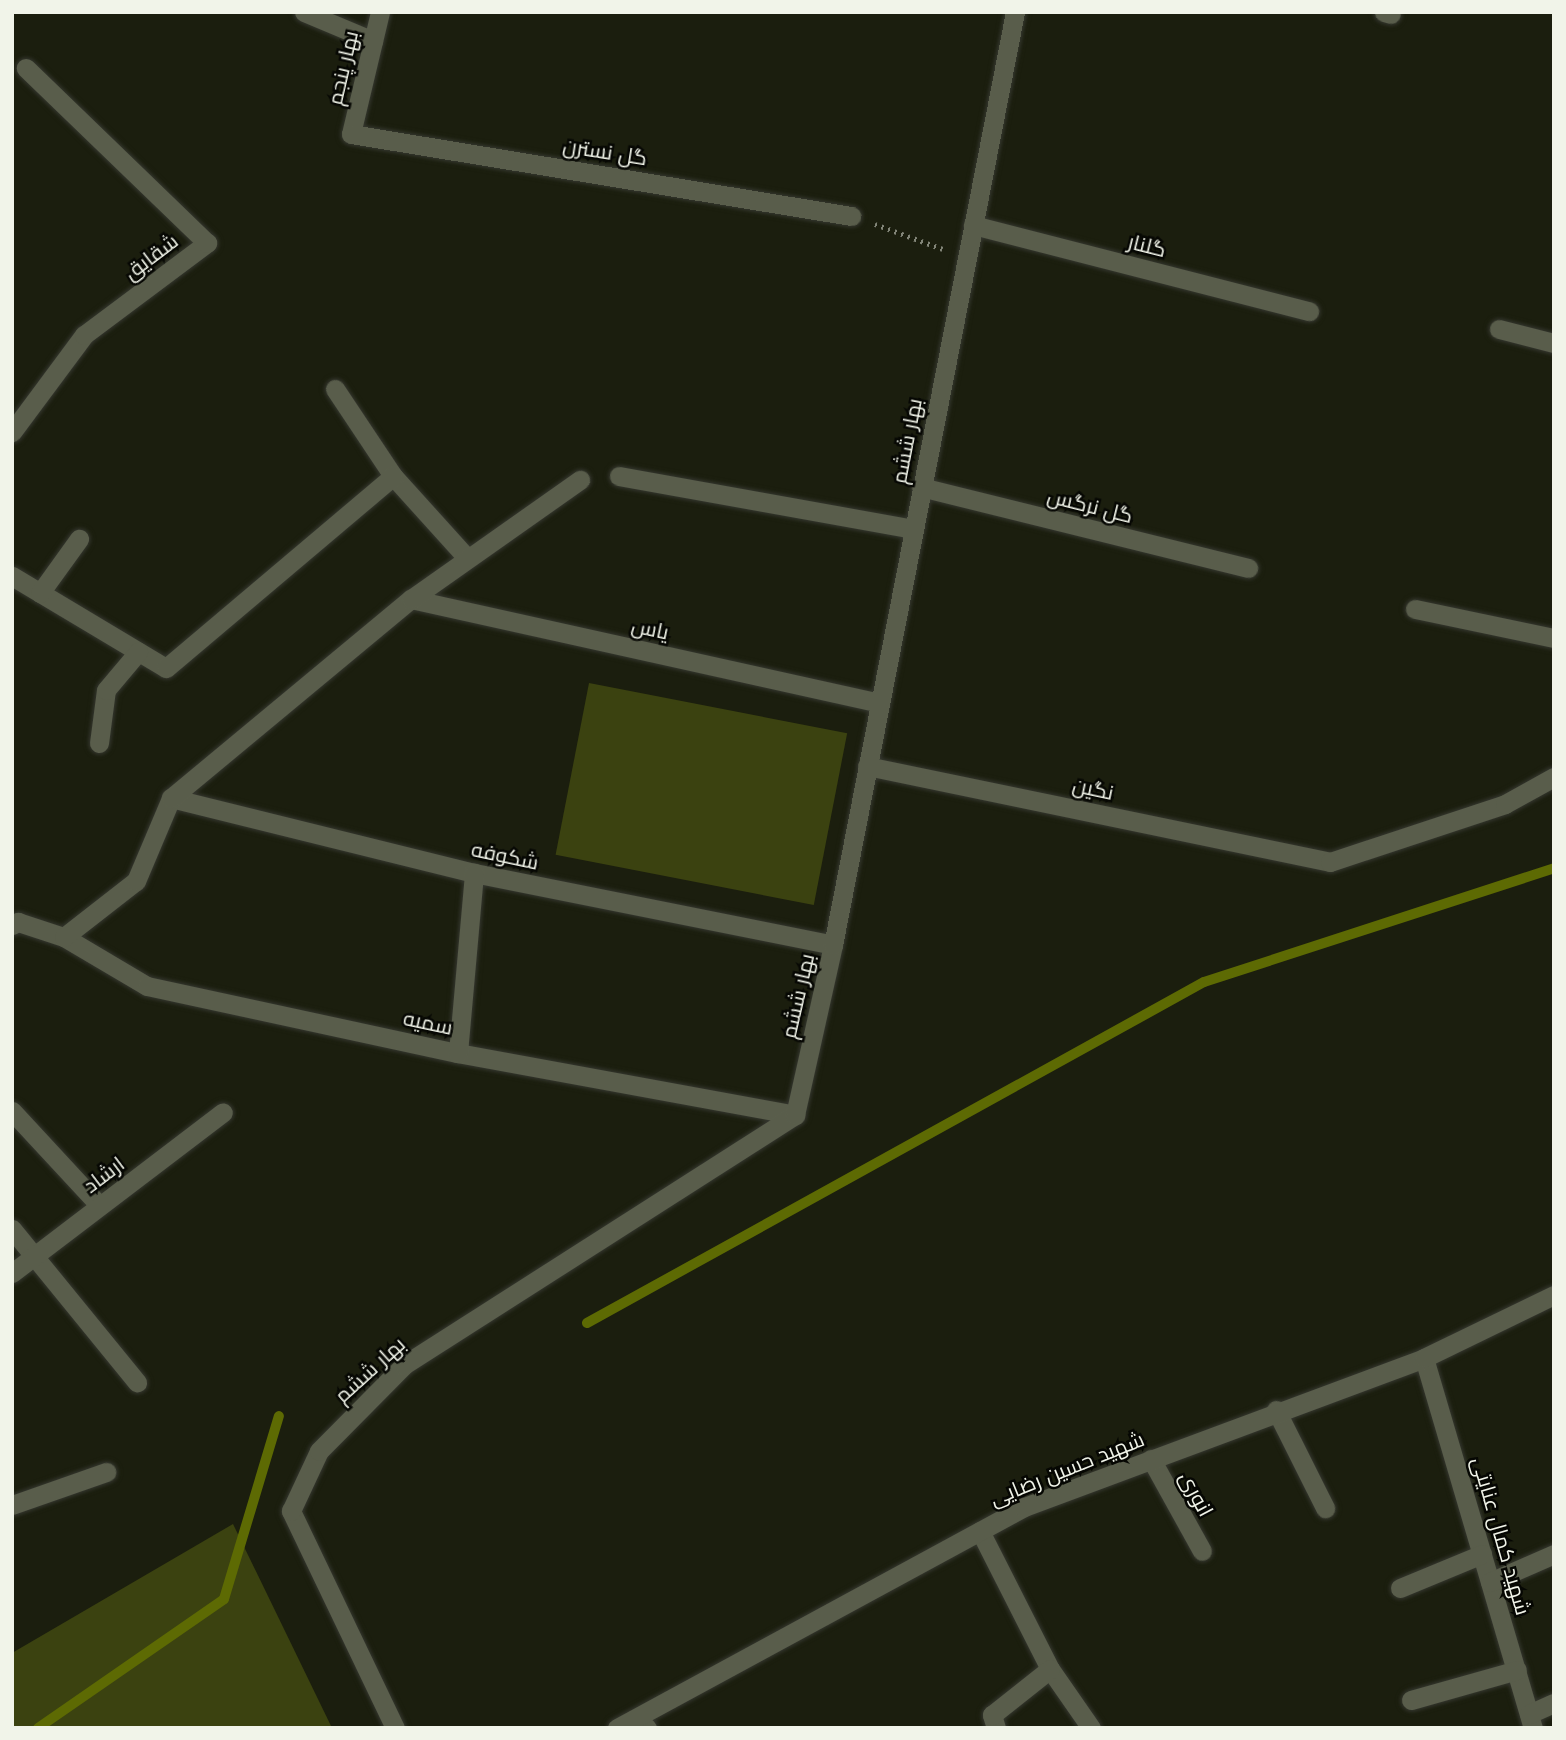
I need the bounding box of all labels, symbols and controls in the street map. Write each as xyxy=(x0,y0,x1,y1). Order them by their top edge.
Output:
street label: بهار پنجم xyxy=(322,28,364,108)
street label: گل نسترن xyxy=(561,133,649,171)
street label: شقایق xyxy=(119,228,183,286)
street label: گلنار xyxy=(1125,229,1169,263)
street label: بهار ششم xyxy=(886,396,928,486)
street label: گل نرگس xyxy=(1045,483,1135,529)
street label: یاس xyxy=(629,613,671,645)
street label: نگین xyxy=(1070,772,1116,806)
street label: شکوفه xyxy=(469,837,541,875)
street label: بهار ششم xyxy=(776,951,820,1041)
street label: سمیه xyxy=(401,1005,455,1041)
street label: ارشاد xyxy=(78,1151,130,1199)
street label: بهار ششم xyxy=(329,1332,411,1408)
street label: شهید حسین رضایی xyxy=(986,1427,1148,1511)
street label: شهید کمال عنایتی xyxy=(1466,1454,1536,1618)
street label: انوری xyxy=(1174,1467,1218,1521)

